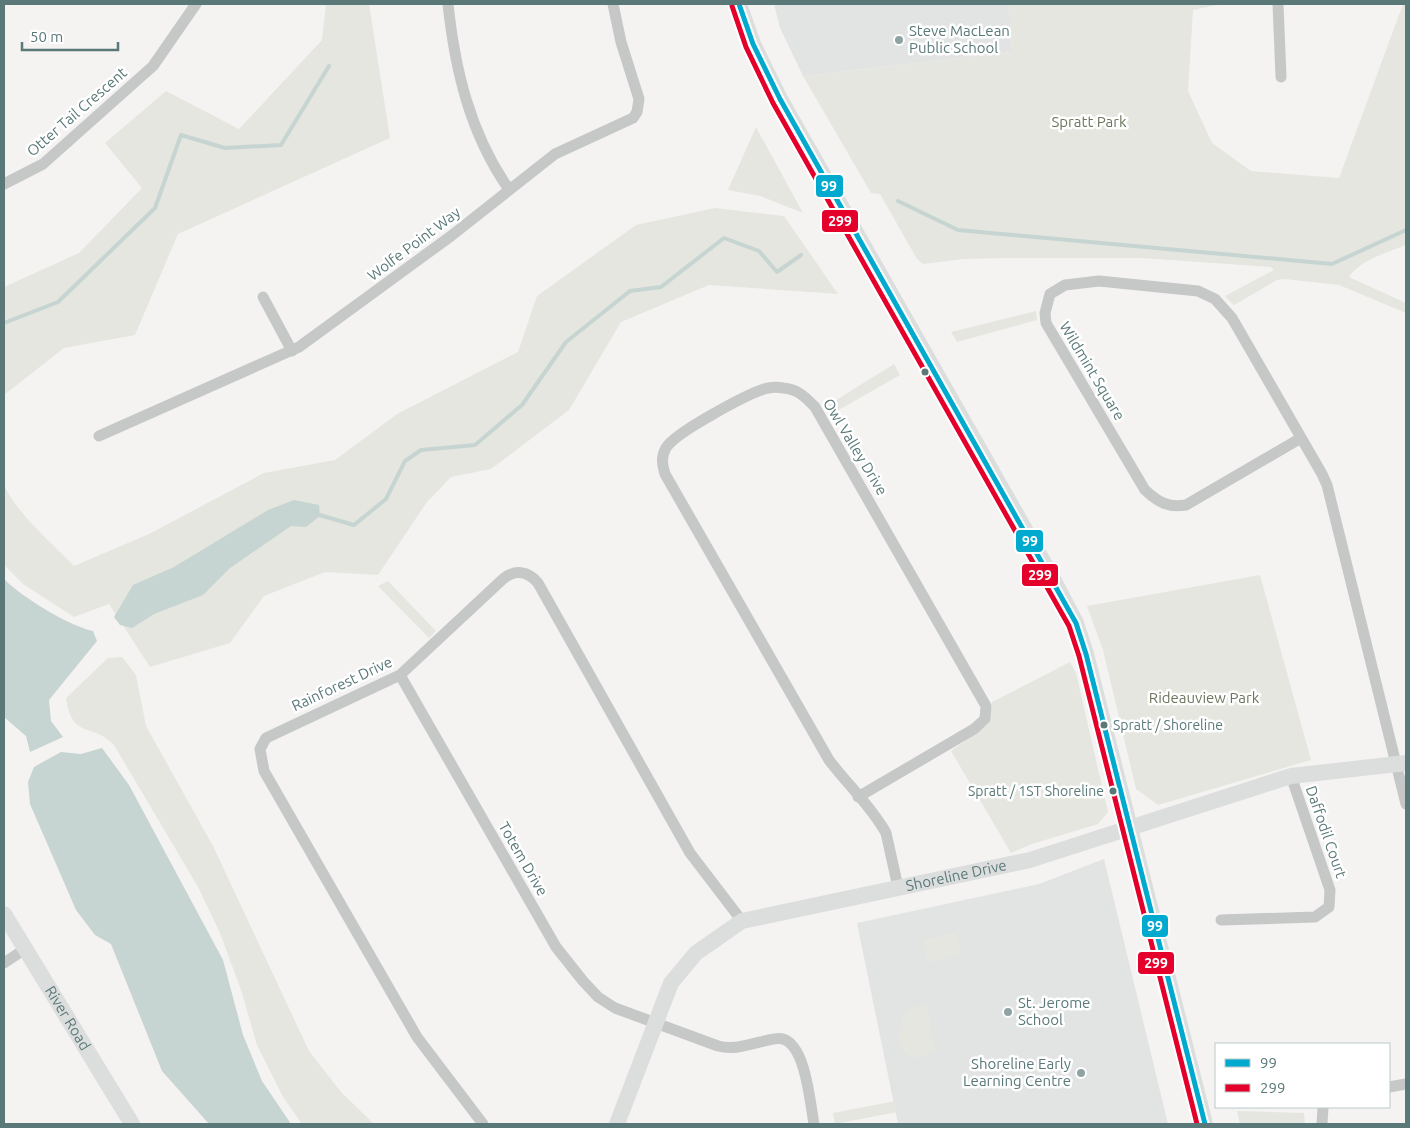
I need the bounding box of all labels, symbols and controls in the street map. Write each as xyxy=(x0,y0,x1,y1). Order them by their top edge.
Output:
scale bar xyxy=(22,20,119,52)
place label: Steve MacLean Public School xyxy=(909,22,1010,56)
text: 50 m xyxy=(30,28,63,45)
marker: Steve MacLean Public School xyxy=(893,34,905,46)
street label: Otter Tail Crescent xyxy=(23,64,130,160)
park label: Spratt Park xyxy=(1051,113,1127,130)
line badge: 99 xyxy=(815,174,844,198)
text: 99 xyxy=(821,178,837,194)
street label: Wolfe Point Way xyxy=(364,203,463,284)
line badge: 299 xyxy=(821,209,859,233)
text: 299 xyxy=(828,213,852,229)
street label: Wildmint Square xyxy=(1056,318,1129,423)
unlabelled marker xyxy=(920,367,930,377)
street label: Owl Valley Drive xyxy=(820,395,891,498)
line badge: 99 xyxy=(1015,529,1044,553)
text: 99 xyxy=(1022,533,1038,549)
line badge: 299 xyxy=(1021,563,1059,587)
text: 299 xyxy=(1028,567,1052,583)
street label: Rainforest Drive xyxy=(289,653,395,714)
park label: Rideauview Park xyxy=(1149,689,1260,706)
place label: Spratt / Shoreline xyxy=(1113,717,1223,733)
marker: Spratt / Shoreline xyxy=(1099,720,1109,730)
place label: Spratt / 1ST Shoreline xyxy=(968,783,1104,799)
street label: Daffodil Court xyxy=(1303,784,1350,880)
marker: Spratt / 1ST Shoreline xyxy=(1108,786,1118,796)
street label: Totem Drive xyxy=(495,819,551,899)
street label: Shoreline Drive xyxy=(904,856,1008,894)
line badge: 99 xyxy=(1141,914,1169,938)
text: 99 xyxy=(1147,918,1163,934)
line badge: 299 xyxy=(1137,951,1175,975)
text: 299 xyxy=(1144,955,1168,971)
street label: River Road xyxy=(42,983,94,1053)
place label: St. Jerome School xyxy=(1018,994,1090,1028)
marker: St. Jerome School xyxy=(1002,1006,1014,1018)
legend xyxy=(1215,1043,1390,1108)
text: 99 xyxy=(1260,1054,1277,1071)
place label: Shoreline Early Learning Centre xyxy=(963,1055,1071,1089)
marker: Shoreline Early Learning Centre xyxy=(1075,1067,1087,1079)
text: 299 xyxy=(1260,1079,1285,1096)

